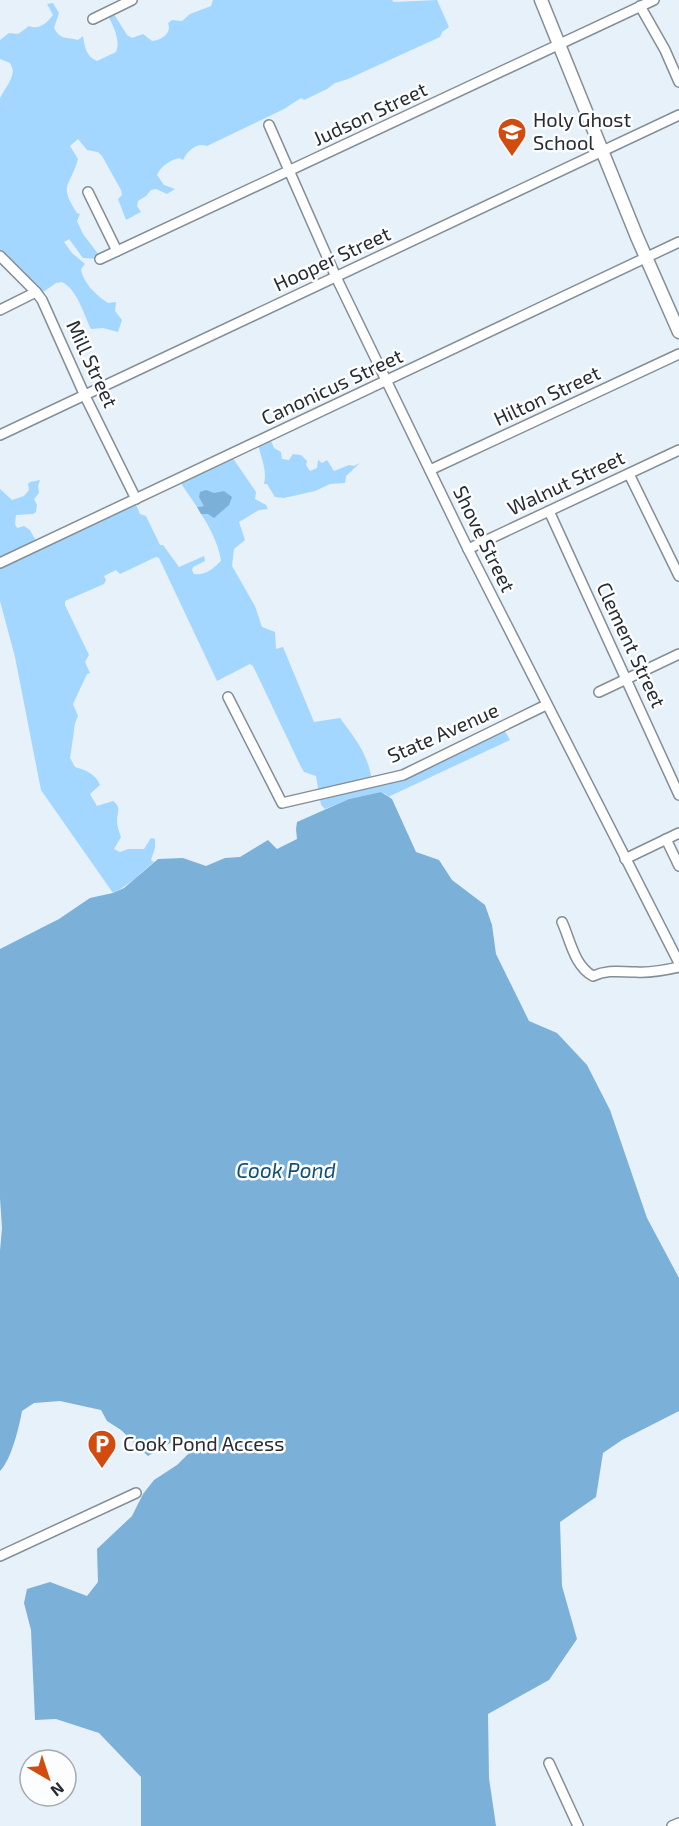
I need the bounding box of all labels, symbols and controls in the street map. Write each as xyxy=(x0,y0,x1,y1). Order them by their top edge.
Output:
street label: Judson Street xyxy=(309,76,431,150)
place label: Holy Ghost School xyxy=(533,107,632,154)
school or university icon: Holy Ghost School xyxy=(496,116,528,158)
street label: Hooper Street xyxy=(269,220,394,296)
street label: Mill Street xyxy=(62,316,124,412)
street label: Canonicus Street xyxy=(257,343,406,429)
street label: Hilton Street xyxy=(489,360,604,430)
street label: Walnut Street xyxy=(503,444,628,520)
street label: Shove Street xyxy=(449,481,521,596)
street label: Clement Street xyxy=(592,578,672,711)
street label: State Avenue xyxy=(383,697,502,767)
water label: Cook Pond xyxy=(236,1157,336,1182)
parking icon: Cook Pond Access xyxy=(86,1428,118,1470)
place label: Cook Pond Access xyxy=(123,1431,284,1455)
north arrow xyxy=(18,1748,78,1808)
text: N xyxy=(47,1779,68,1801)

